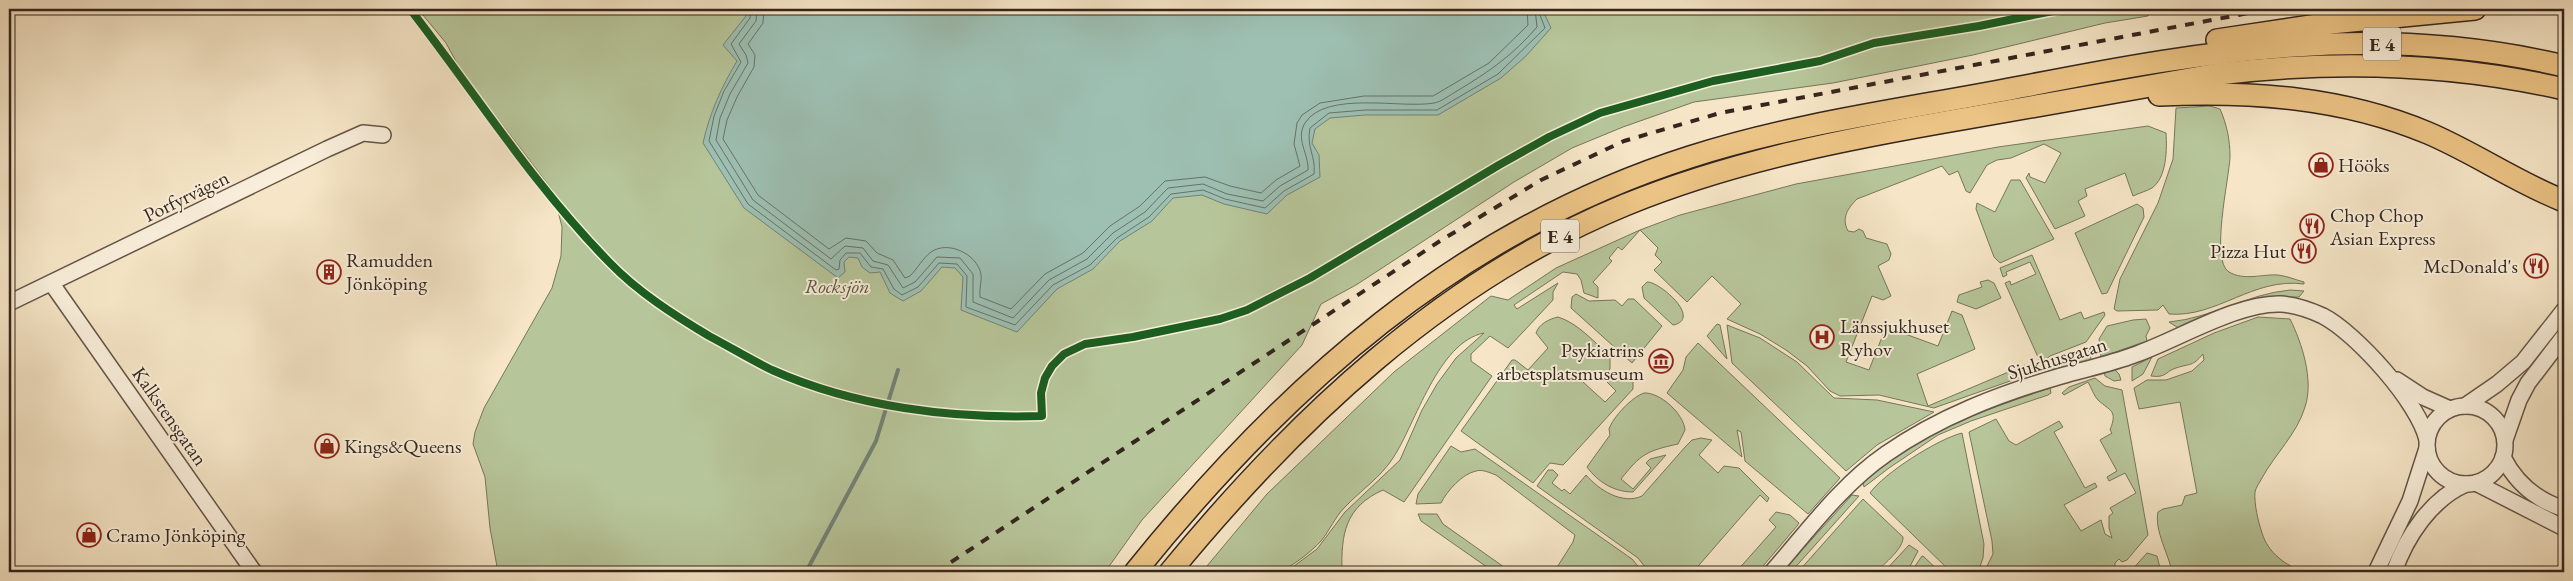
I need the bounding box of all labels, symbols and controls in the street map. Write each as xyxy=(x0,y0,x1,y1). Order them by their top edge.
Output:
road number: E 4 xyxy=(2363,28,2401,61)
shop icon: Hööks xyxy=(2308,152,2334,178)
place label: Hööks xyxy=(2338,152,2390,178)
street label: Porfyrvägen xyxy=(139,164,233,228)
place label: Chop Chop Asian Express xyxy=(2329,202,2435,251)
restaurant icon: Chop Chop Asian Express xyxy=(2299,213,2325,239)
road number: E 4 xyxy=(1541,220,1579,252)
place label: Pizza Hut xyxy=(2210,238,2287,264)
restaurant icon: Pizza Hut xyxy=(2291,238,2317,264)
place label: Ramudden Jönköping xyxy=(344,247,433,296)
place label: McDonald's xyxy=(2423,253,2518,279)
restaurant icon: McDonald's xyxy=(2523,253,2549,279)
building icon: Ramudden Jönköping xyxy=(316,259,342,285)
park label: Rocksjön xyxy=(804,273,870,299)
place label: Länssjukhuset Ryhov xyxy=(1840,313,1950,362)
hospital icon: Länssjukhuset Ryhov xyxy=(1809,324,1835,350)
street label: Sjukhusgatan xyxy=(2004,330,2110,385)
place label: Psykiatrins arbetsplatsmuseum xyxy=(1496,337,1644,386)
museum icon: Psykiatrins arbetsplatsmuseum xyxy=(1648,348,1674,374)
street label: Kalkstensgatan xyxy=(126,362,214,471)
shop icon: Kings&Queens xyxy=(314,433,340,459)
place label: Kings&Queens xyxy=(344,433,462,459)
shop icon: Cramo Jönköping xyxy=(76,522,102,548)
place label: Cramo Jönköping xyxy=(106,522,246,548)

